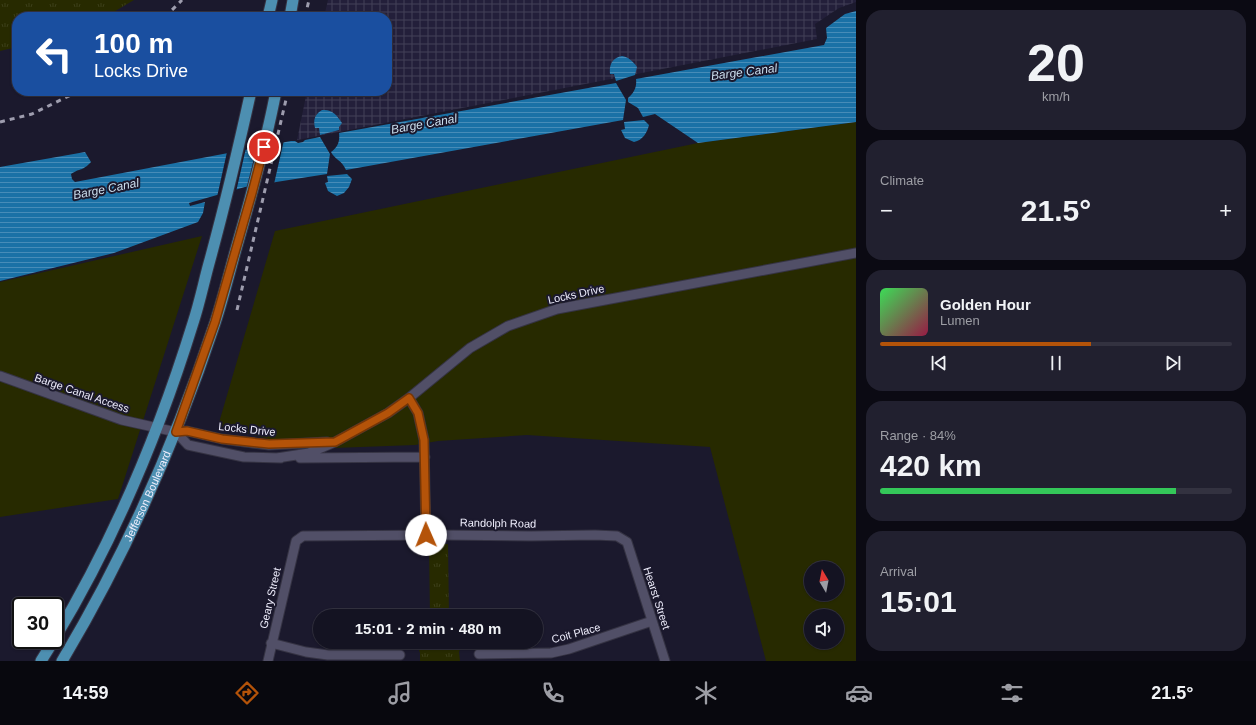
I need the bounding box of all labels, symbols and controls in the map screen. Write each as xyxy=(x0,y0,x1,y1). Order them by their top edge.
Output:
icon: left xyxy=(28,28,80,80)
text: 100 m xyxy=(94,28,173,59)
text: 20 xyxy=(1027,34,1085,92)
text: Locks Drive xyxy=(94,61,188,81)
water label: Barge Canal xyxy=(710,61,778,83)
text: km/h xyxy=(1042,89,1070,104)
water label: Barge Canal xyxy=(390,111,458,137)
pin xyxy=(247,130,281,164)
icon: arrive xyxy=(253,136,275,158)
text: Climate xyxy=(880,173,924,188)
water label: Barge Canal xyxy=(72,176,140,202)
text: 21.5° xyxy=(1021,194,1091,227)
text: − xyxy=(880,198,893,223)
text: + xyxy=(1219,198,1232,223)
street label: Locks Drive xyxy=(547,282,605,306)
text: Golden Hour xyxy=(940,296,1031,313)
text: Lumen xyxy=(940,313,980,328)
icon: previous xyxy=(928,352,950,374)
icon: pause xyxy=(1045,352,1067,374)
icon: next xyxy=(1162,352,1184,374)
street label: Barge Canal Access xyxy=(33,371,131,415)
street label: Locks Drive xyxy=(218,420,276,438)
text: Range · 84% xyxy=(880,428,956,443)
street label: Jefferson Boulevard xyxy=(122,449,173,543)
text: 420 km xyxy=(880,449,982,482)
position arrow xyxy=(405,514,447,556)
street label: Randolph Road xyxy=(460,516,536,530)
north arrow xyxy=(804,561,844,601)
map controls xyxy=(804,561,844,649)
text: Arrival xyxy=(880,564,917,579)
street label: Hearst Street xyxy=(641,565,673,631)
street label: Geary Street xyxy=(257,566,283,630)
text: 15:01 xyxy=(880,585,957,618)
speed limit sign: 30 xyxy=(12,597,64,649)
button: sound xyxy=(804,609,844,649)
text: 15:01 · 2 min · 480 m xyxy=(355,620,501,637)
street label: Coit Place xyxy=(550,621,602,645)
icon: directions xyxy=(233,679,261,707)
icon: music xyxy=(386,679,414,707)
icon: phone xyxy=(539,679,567,707)
icon: climate xyxy=(692,679,720,707)
icon: car xyxy=(845,679,873,707)
icon: filters xyxy=(998,679,1026,707)
text: 14:59 xyxy=(62,683,109,703)
text: 21.5° xyxy=(1151,683,1193,703)

